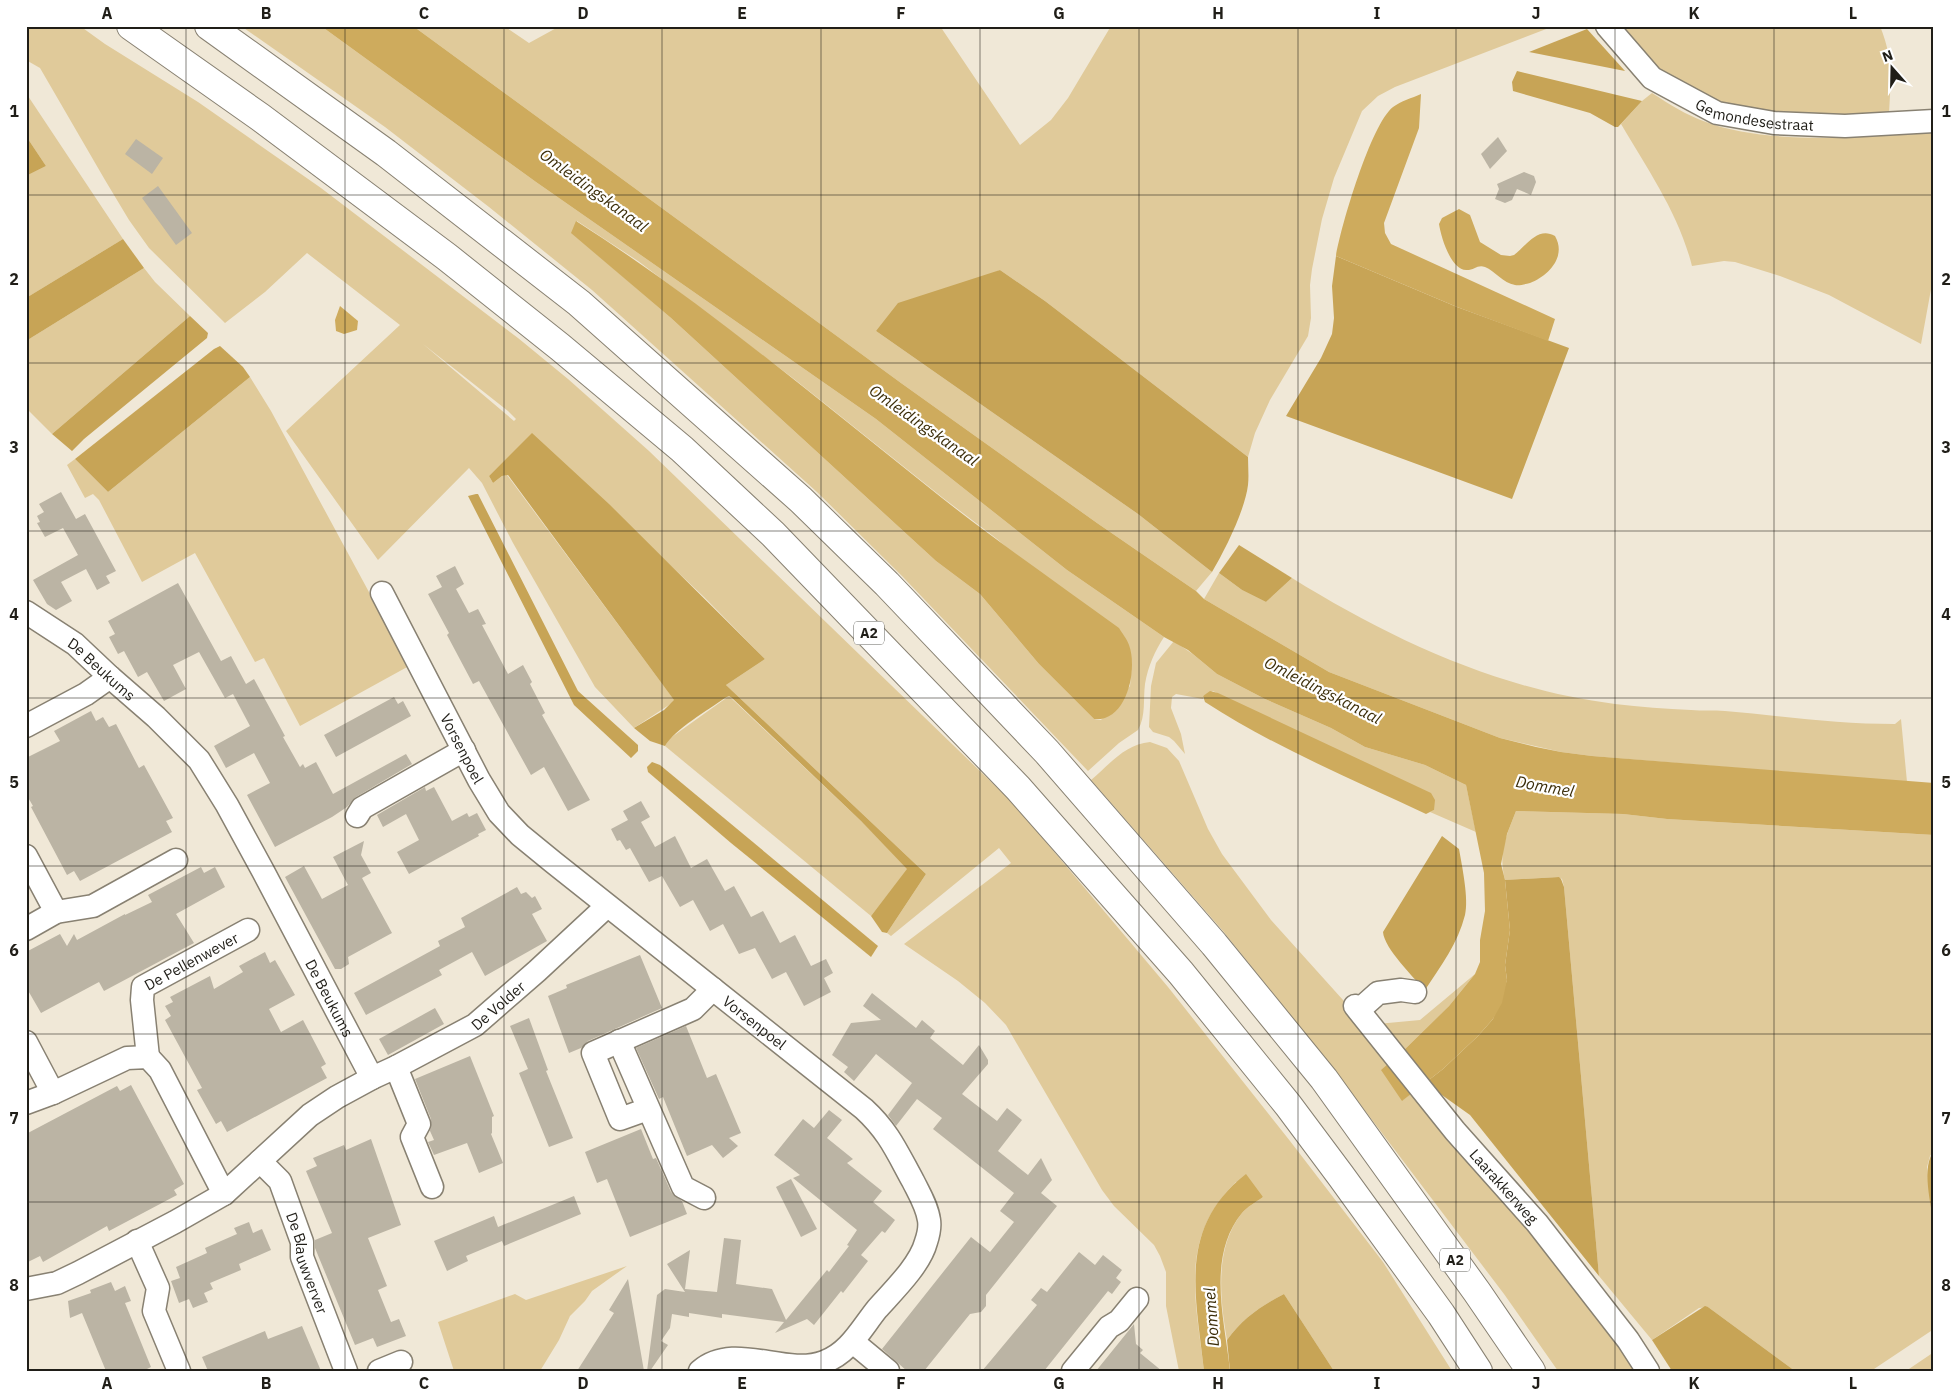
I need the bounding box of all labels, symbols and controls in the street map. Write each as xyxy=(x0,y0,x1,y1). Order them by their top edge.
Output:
text: A xyxy=(102,3,113,23)
text: B xyxy=(261,3,272,23)
text: C xyxy=(419,3,429,23)
text: D xyxy=(577,3,589,23)
text: E xyxy=(737,3,747,23)
text: F xyxy=(896,3,906,23)
text: G xyxy=(1053,3,1065,23)
text: H xyxy=(1212,3,1224,23)
text: I xyxy=(1374,3,1381,23)
text: J xyxy=(1532,3,1540,23)
text: K xyxy=(1688,3,1700,23)
text: L xyxy=(1849,3,1857,23)
north arrow xyxy=(1868,42,1918,92)
text: N xyxy=(1880,46,1895,66)
street label: Gemondesestraat xyxy=(1692,94,1814,134)
text: 1 xyxy=(9,101,19,121)
text: 1 xyxy=(1941,101,1951,121)
water label: Omleidingskanaal xyxy=(536,144,653,236)
text: 2 xyxy=(9,269,19,289)
text: 2 xyxy=(1941,269,1951,289)
water label: Omleidingskanaal xyxy=(866,380,983,471)
text: 3 xyxy=(9,437,19,457)
text: 3 xyxy=(1941,437,1951,457)
text: 4 xyxy=(9,604,19,624)
text: 4 xyxy=(1941,604,1951,624)
road number: A2 xyxy=(854,622,884,644)
street label: De Beukums xyxy=(65,633,140,704)
water label: Omleidingskanaal xyxy=(1261,652,1385,728)
street label: Vorsenpoel xyxy=(437,710,488,787)
water label: Dommel xyxy=(1514,771,1576,801)
text: 5 xyxy=(9,772,19,792)
text: 5 xyxy=(1941,772,1951,792)
street label: De Pellenwever xyxy=(141,927,242,994)
text: 6 xyxy=(9,940,19,960)
text: 6 xyxy=(1941,940,1951,960)
street label: De Beukums xyxy=(302,956,358,1040)
street label: De Volder xyxy=(467,976,529,1034)
street label: Vorsenpoel xyxy=(719,991,791,1053)
text: 7 xyxy=(9,1108,19,1128)
text: 7 xyxy=(1941,1108,1951,1128)
street label: Laarakkerweg xyxy=(1466,1145,1543,1228)
street label: De Blauwverver xyxy=(282,1209,333,1317)
road number: A2 xyxy=(1440,1248,1470,1272)
text: 8 xyxy=(9,1275,19,1295)
text: 8 xyxy=(1941,1275,1951,1295)
water label: Dommel xyxy=(1199,1286,1223,1347)
text: A xyxy=(102,1373,113,1393)
text: B xyxy=(261,1373,272,1393)
text: C xyxy=(419,1373,429,1393)
text: D xyxy=(577,1373,589,1393)
text: E xyxy=(737,1373,747,1393)
text: F xyxy=(896,1373,906,1393)
text: G xyxy=(1053,1373,1065,1393)
text: H xyxy=(1212,1373,1224,1393)
text: I xyxy=(1374,1373,1381,1393)
text: J xyxy=(1532,1373,1540,1393)
text: K xyxy=(1688,1373,1700,1393)
text: L xyxy=(1849,1373,1857,1393)

